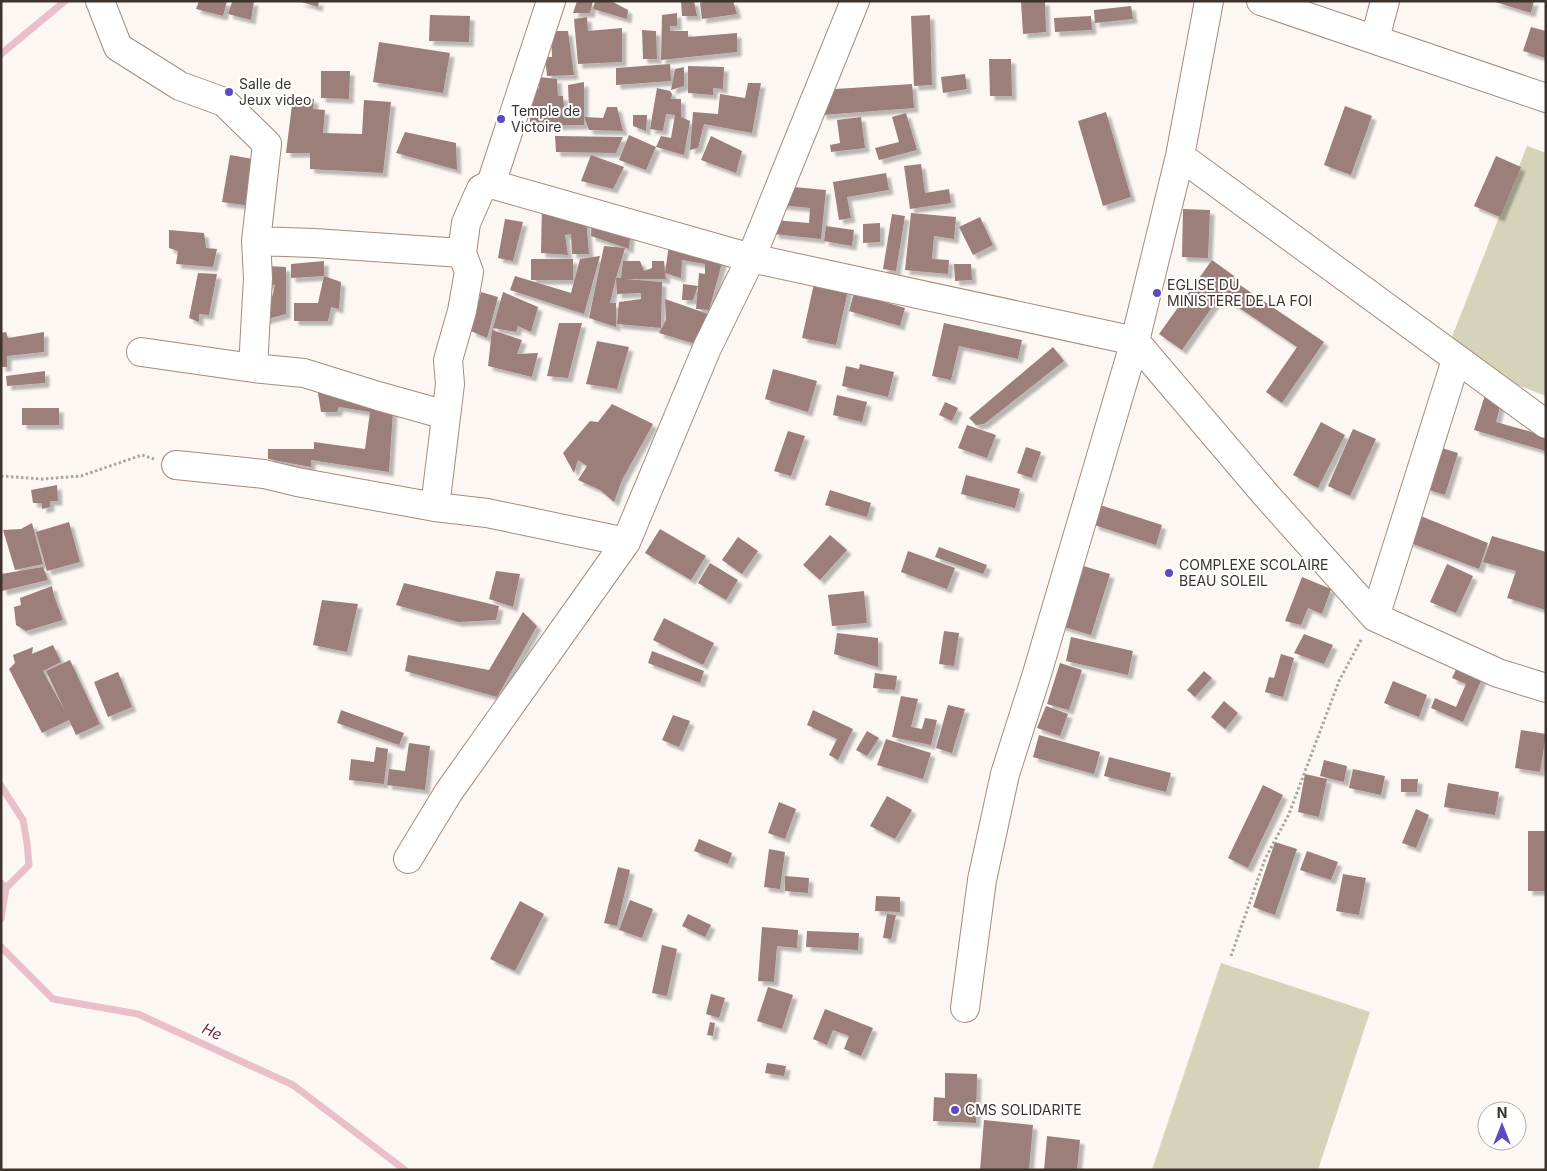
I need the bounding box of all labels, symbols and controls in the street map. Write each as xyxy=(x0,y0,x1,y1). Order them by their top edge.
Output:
place label: Salle de Jeux video xyxy=(239,75,311,108)
marker: Salle de Jeux video xyxy=(223,86,235,98)
place label: Temple de Victoire xyxy=(511,102,580,135)
marker: Temple de Victoire xyxy=(495,113,507,125)
place label: EGLISE DU MINISTERE DE LA FOI xyxy=(1167,276,1312,309)
marker: EGLISE DU MINISTERE DE LA FOI xyxy=(1151,287,1163,299)
place label: COMPLEXE SCOLAIRE BEAU SOLEIL xyxy=(1179,556,1328,589)
marker: COMPLEXE SCOLAIRE BEAU SOLEIL xyxy=(1163,567,1175,579)
water label: He xyxy=(199,1019,225,1044)
place label: CMS SOLIDARITE xyxy=(965,1101,1082,1118)
north arrow xyxy=(1477,1101,1527,1151)
marker: CMS SOLIDARITE xyxy=(949,1104,961,1116)
text: N xyxy=(1497,1104,1507,1121)

